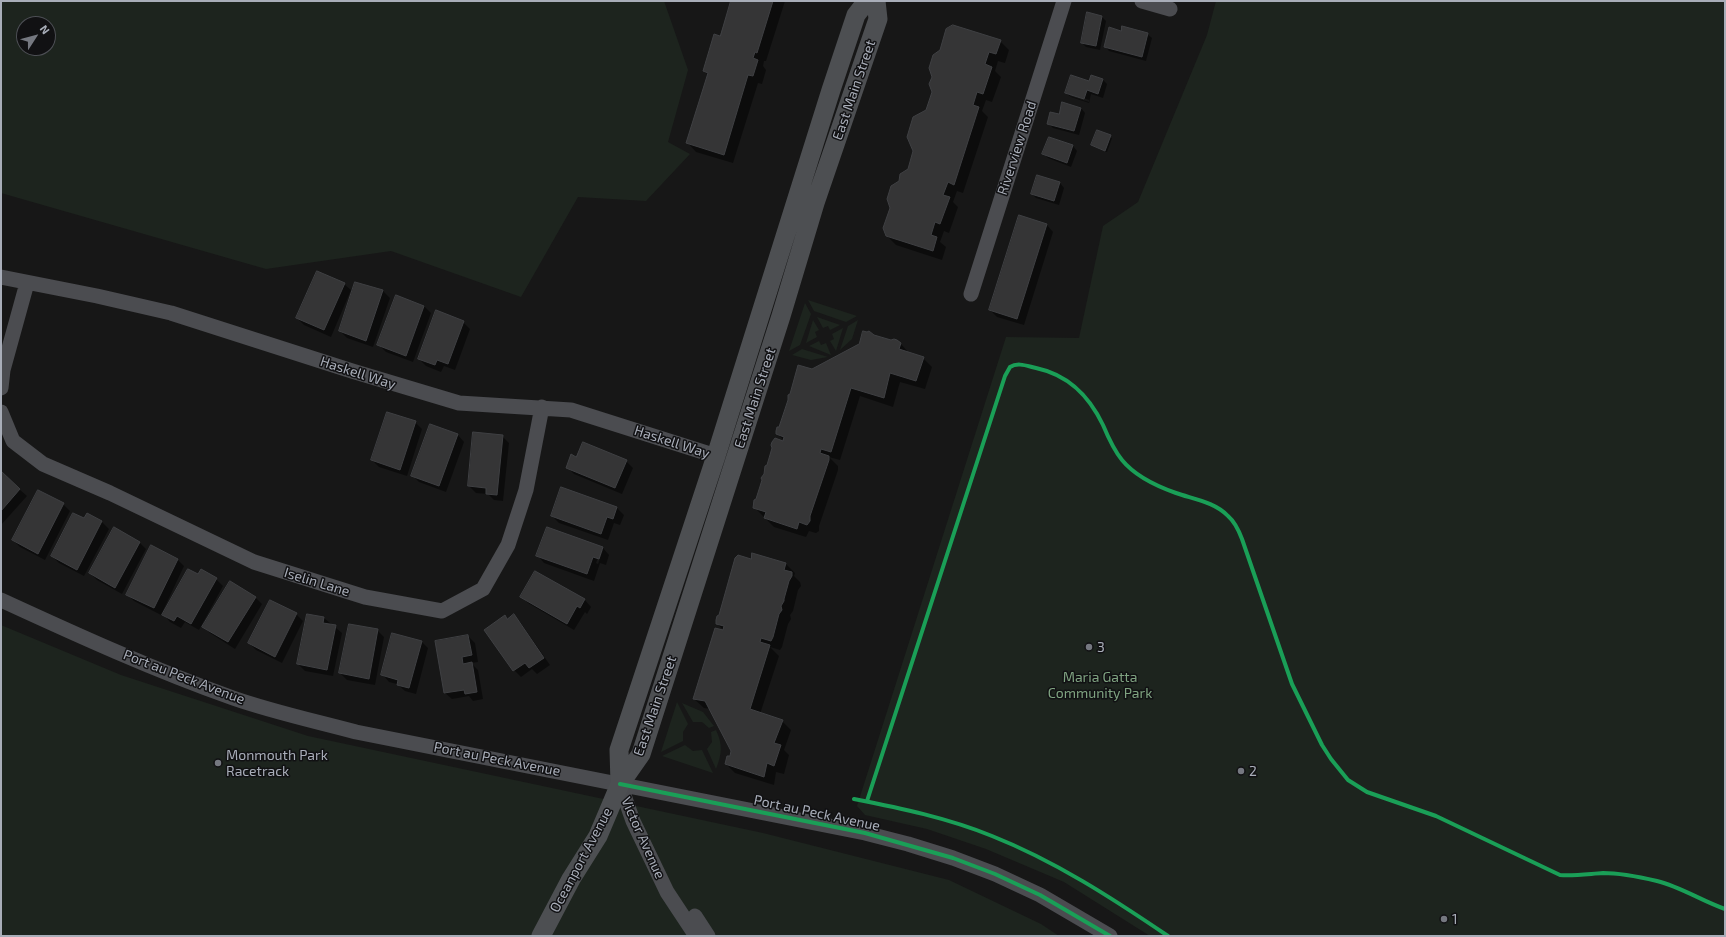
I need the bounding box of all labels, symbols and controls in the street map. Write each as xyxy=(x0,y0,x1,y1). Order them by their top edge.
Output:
north arrow xyxy=(16,16,56,56)
text: N xyxy=(38,22,53,36)
street label: East Main Street xyxy=(829,38,879,142)
street label: Riverview Road xyxy=(994,99,1040,197)
street label: East Main Street xyxy=(731,346,779,450)
street label: Haskell Way xyxy=(318,353,398,393)
street label: Haskell Way xyxy=(632,422,712,462)
street label: Iselin Lane xyxy=(282,564,352,600)
place label: 3 xyxy=(1097,639,1105,655)
marker: 3 xyxy=(1084,642,1094,652)
street label: Port au Peck Avenue xyxy=(121,646,247,708)
street label: East Main Street xyxy=(630,654,680,758)
park label: Maria Gatta Community Park xyxy=(1048,669,1152,702)
street label: Port au Peck Avenue xyxy=(432,738,562,780)
place label: Monmouth Park Racetrack xyxy=(226,747,328,780)
marker: Monmouth Park Racetrack xyxy=(213,758,223,768)
place label: 2 xyxy=(1249,763,1257,779)
marker: 2 xyxy=(1236,766,1246,776)
street label: Port au Peck Avenue xyxy=(752,791,882,835)
street label: Victor Avenue xyxy=(617,794,669,882)
street label: Oceanport Avenue xyxy=(546,805,616,915)
place label: 1 xyxy=(1452,911,1458,927)
marker: 1 xyxy=(1439,914,1449,924)

